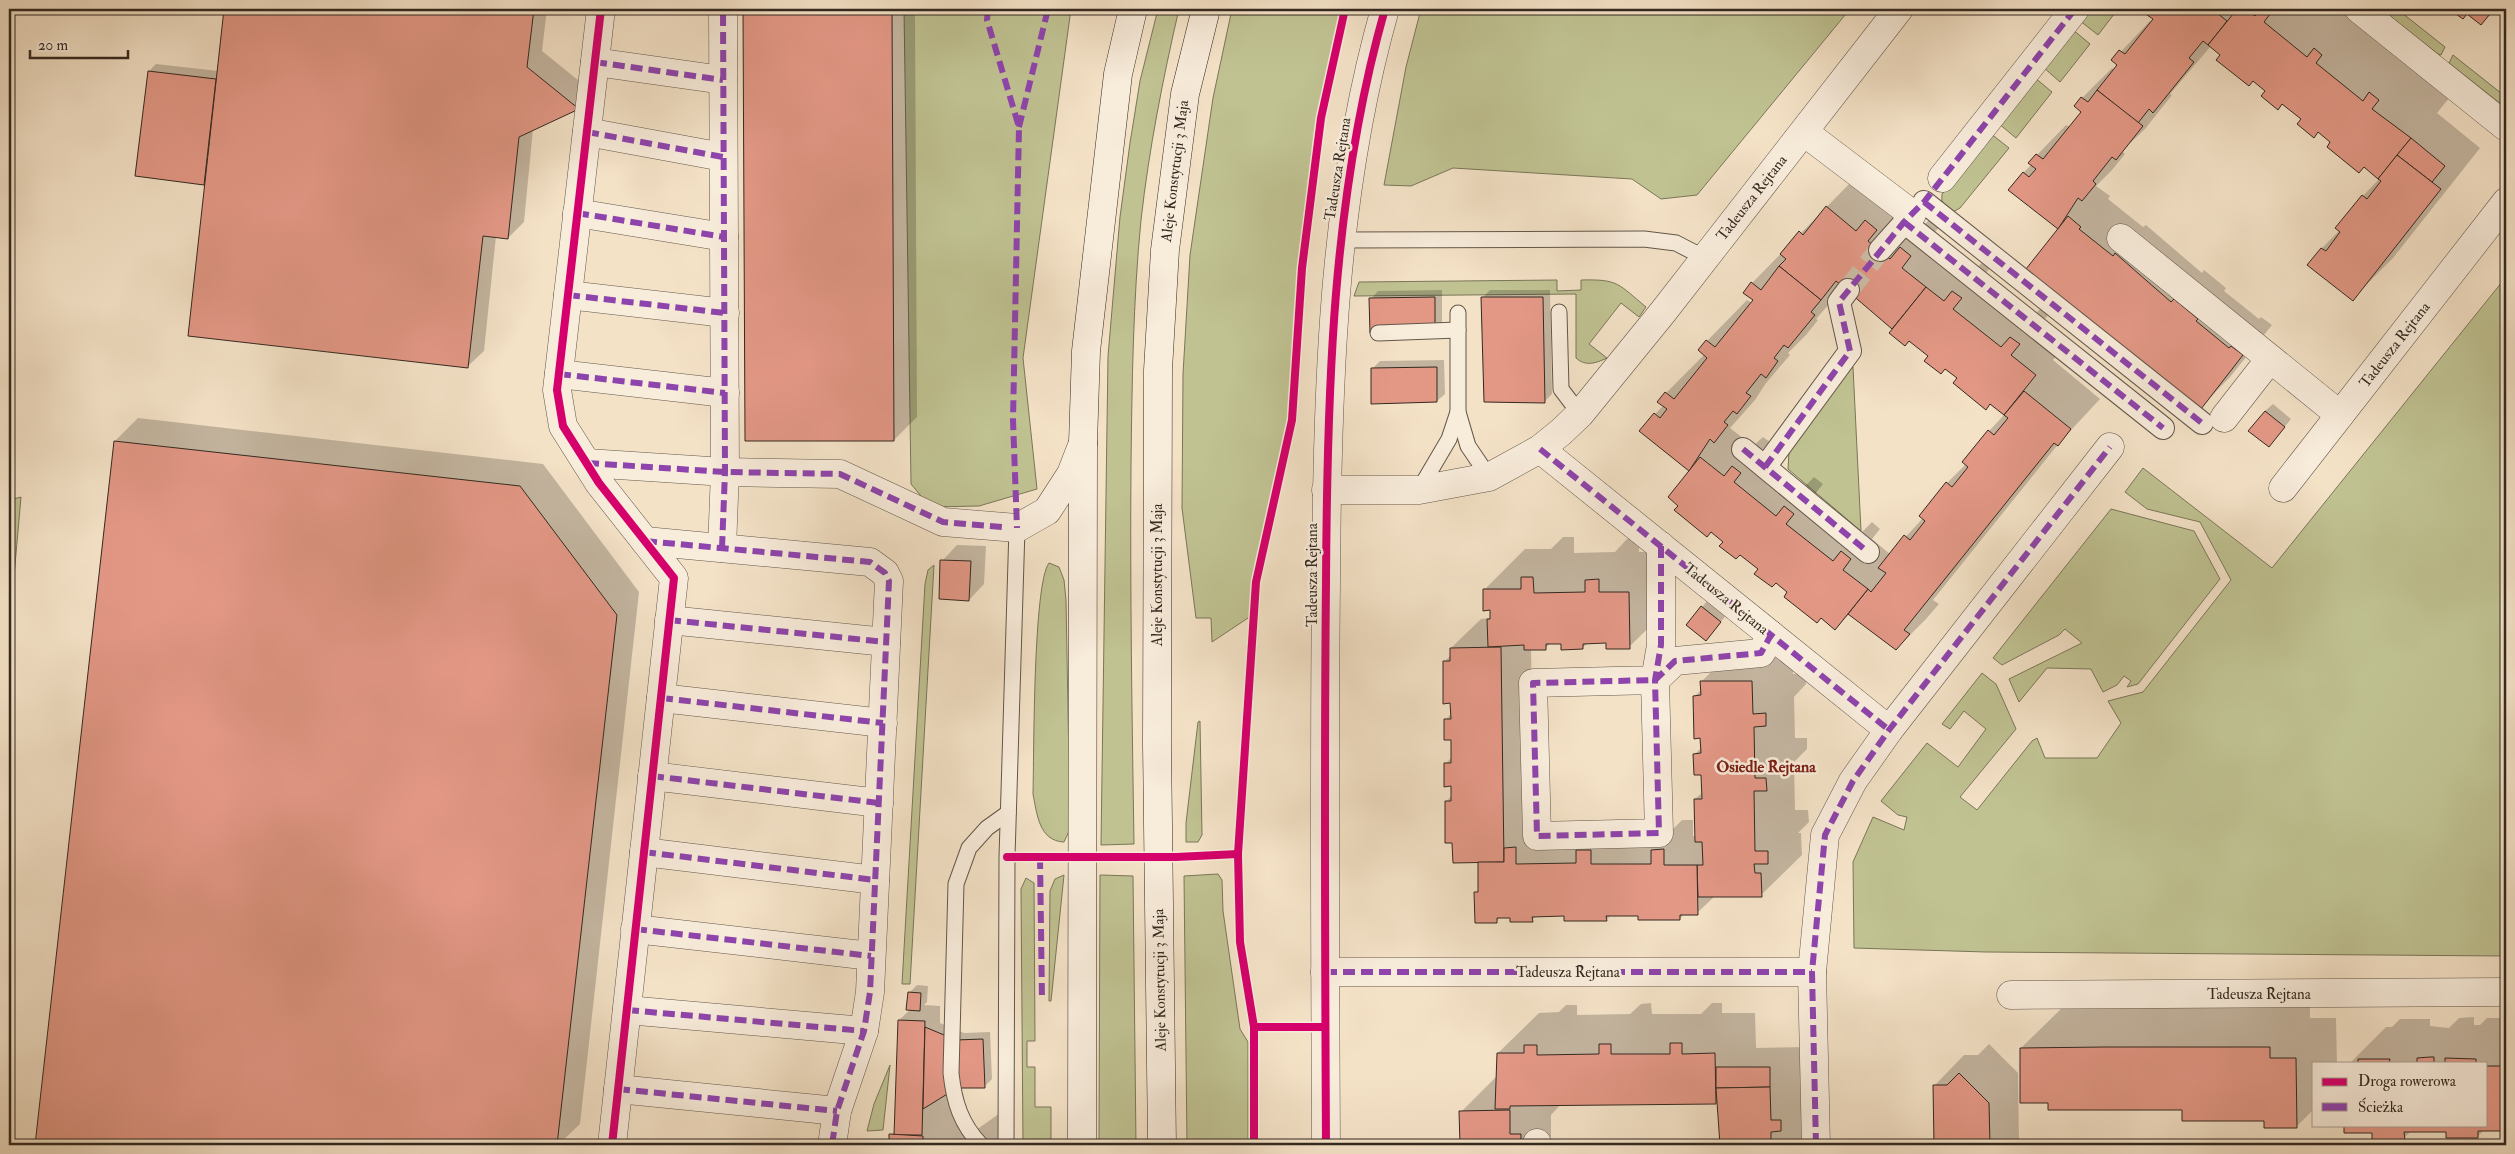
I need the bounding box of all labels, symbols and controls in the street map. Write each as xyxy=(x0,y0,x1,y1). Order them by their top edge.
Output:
scale bar xyxy=(30,28,128,60)
text: 20 m xyxy=(38,36,68,55)
street label: Aleje Konstytucji 3 Maja xyxy=(1157,98,1193,244)
street label: Tadeusza Rejtana xyxy=(1320,115,1356,222)
street label: Tadeusza Rejtana xyxy=(1712,151,1792,245)
street label: Tadeusza Rejtana xyxy=(2355,298,2435,392)
street label: Aleje Konstytucji 3 Maja xyxy=(1148,503,1167,647)
street label: Tadeusza Rejtana xyxy=(1303,522,1322,627)
street label: Tadeusza Rejtana xyxy=(1680,559,1773,640)
district label: Osiedle Rejtana xyxy=(1716,757,1816,777)
street label: Aleje Konstytucji 3 Maja xyxy=(1149,908,1171,1053)
street label: Tadeusza Rejtana xyxy=(1516,963,1621,982)
street label: Tadeusza Rejtana xyxy=(2207,985,2312,1004)
legend xyxy=(2312,1062,2488,1126)
text: Droga rowerowa xyxy=(2358,1072,2457,1091)
text: Ścieżka xyxy=(2358,1097,2404,1117)

